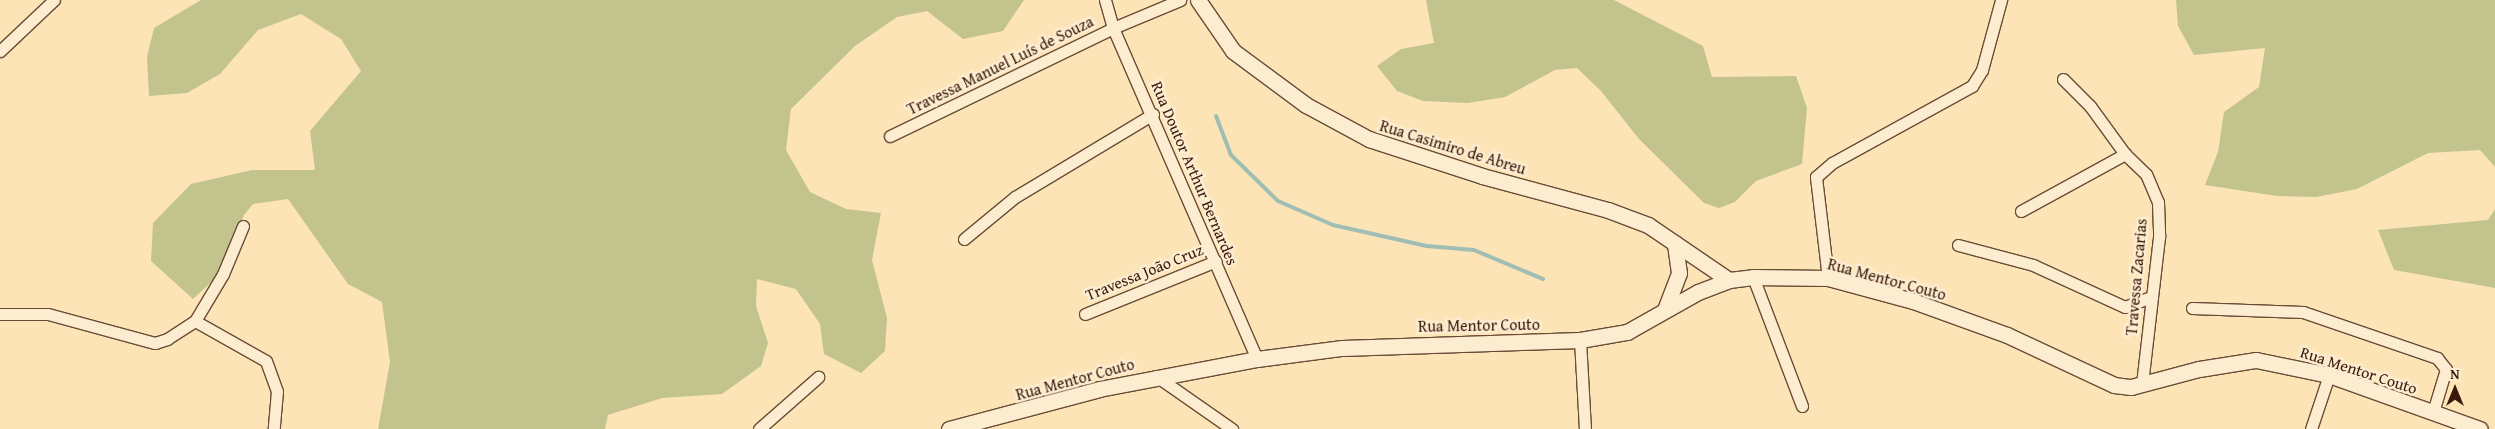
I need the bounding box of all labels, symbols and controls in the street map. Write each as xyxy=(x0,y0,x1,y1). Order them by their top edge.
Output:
street label: Travessa Manuel Luís de Souza xyxy=(904,11,1096,119)
street label: Rua Doutor Arthur Bernardes xyxy=(1148,78,1242,268)
street label: Rua Casimiro de Abreu xyxy=(1378,116,1528,178)
street label: Travessa Zacarias xyxy=(2121,218,2151,336)
street label: Travessa João Cruz xyxy=(1082,240,1206,304)
street label: Rua Mentor Couto xyxy=(1826,254,1948,304)
street label: Rua Mentor Couto xyxy=(1418,314,1540,336)
street label: Rua Mentor Couto xyxy=(2298,342,2420,398)
street label: Rua Mentor Couto xyxy=(1014,354,1136,404)
north arrow xyxy=(2430,364,2480,414)
text: N xyxy=(2450,364,2460,384)

